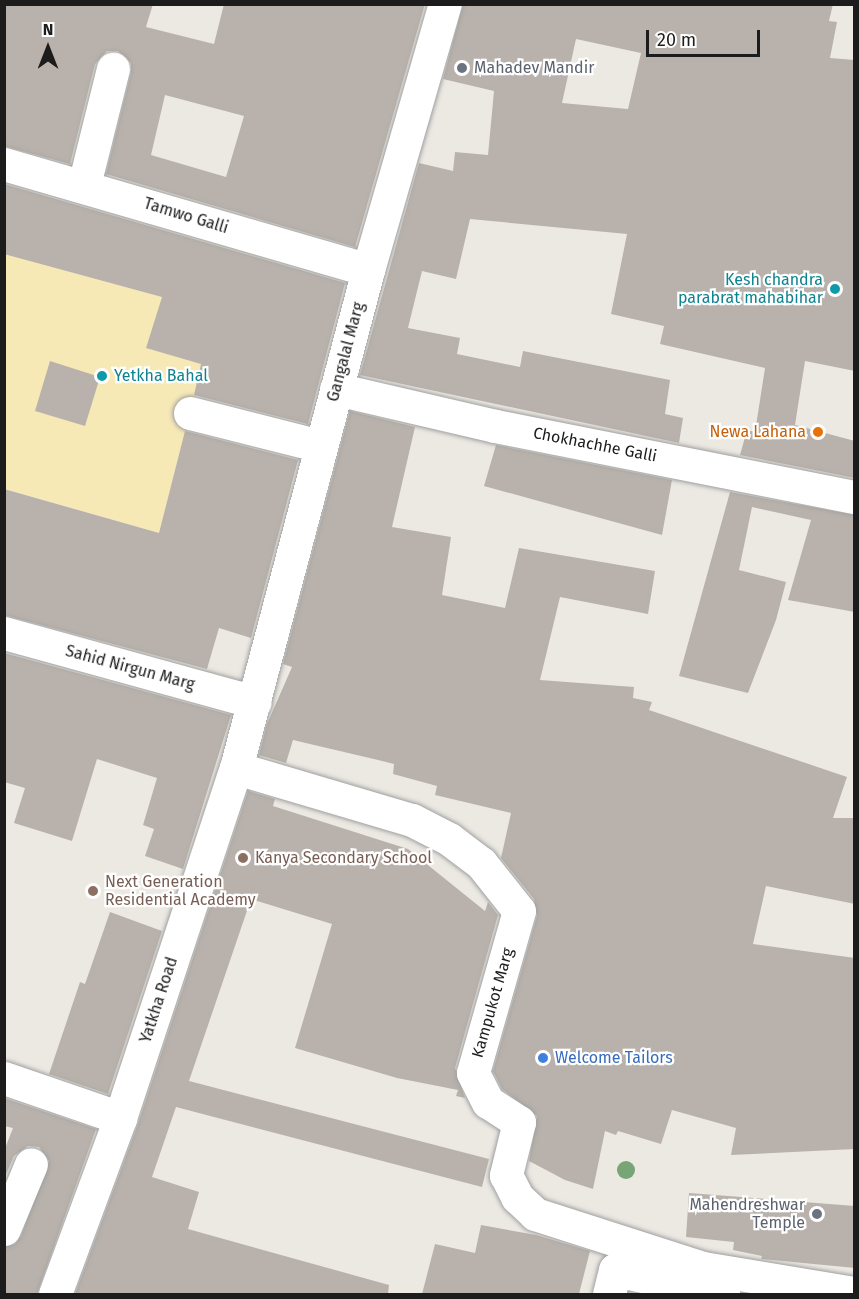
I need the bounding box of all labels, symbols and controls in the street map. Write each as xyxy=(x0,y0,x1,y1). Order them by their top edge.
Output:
north arrow xyxy=(18,18,78,78)
scale bar xyxy=(649,18,763,56)
text: N xyxy=(43,20,53,39)
text: 20 m xyxy=(657,29,696,51)
place label: Mahadev Mandir xyxy=(474,58,594,78)
marker: Mahadev Mandir xyxy=(455,61,469,75)
street label: Tamwo Galli xyxy=(141,194,231,238)
place label: Kesh chandra parabrat mahabihar xyxy=(678,270,823,308)
marker: Kesh chandra parabrat mahabihar xyxy=(828,282,842,296)
street label: Gangalal Marg xyxy=(323,300,369,404)
place label: Yetkha Bahal xyxy=(114,366,208,386)
marker: Yetkha Bahal xyxy=(95,369,109,383)
place label: Newa Lahana xyxy=(709,422,806,442)
street label: Chokhachhe Galli xyxy=(531,424,659,466)
marker: Newa Lahana xyxy=(811,425,825,439)
street label: Sahid Nirgun Marg xyxy=(63,642,197,694)
place label: Kanya Secondary School xyxy=(255,848,432,868)
marker: Kanya Secondary School xyxy=(236,851,250,865)
place label: Next Generation Residential Academy xyxy=(105,872,256,910)
marker: Next Generation Residential Academy xyxy=(86,884,100,898)
street label: Kampukot Marg xyxy=(468,946,518,1060)
street label: Yatkha Road xyxy=(136,955,182,1045)
place label: Welcome Tailors xyxy=(555,1048,673,1068)
marker: Welcome Tailors xyxy=(536,1051,550,1065)
place label: Mahendreshwar Temple xyxy=(689,1195,805,1233)
marker: Mahendreshwar Temple xyxy=(810,1207,824,1221)

